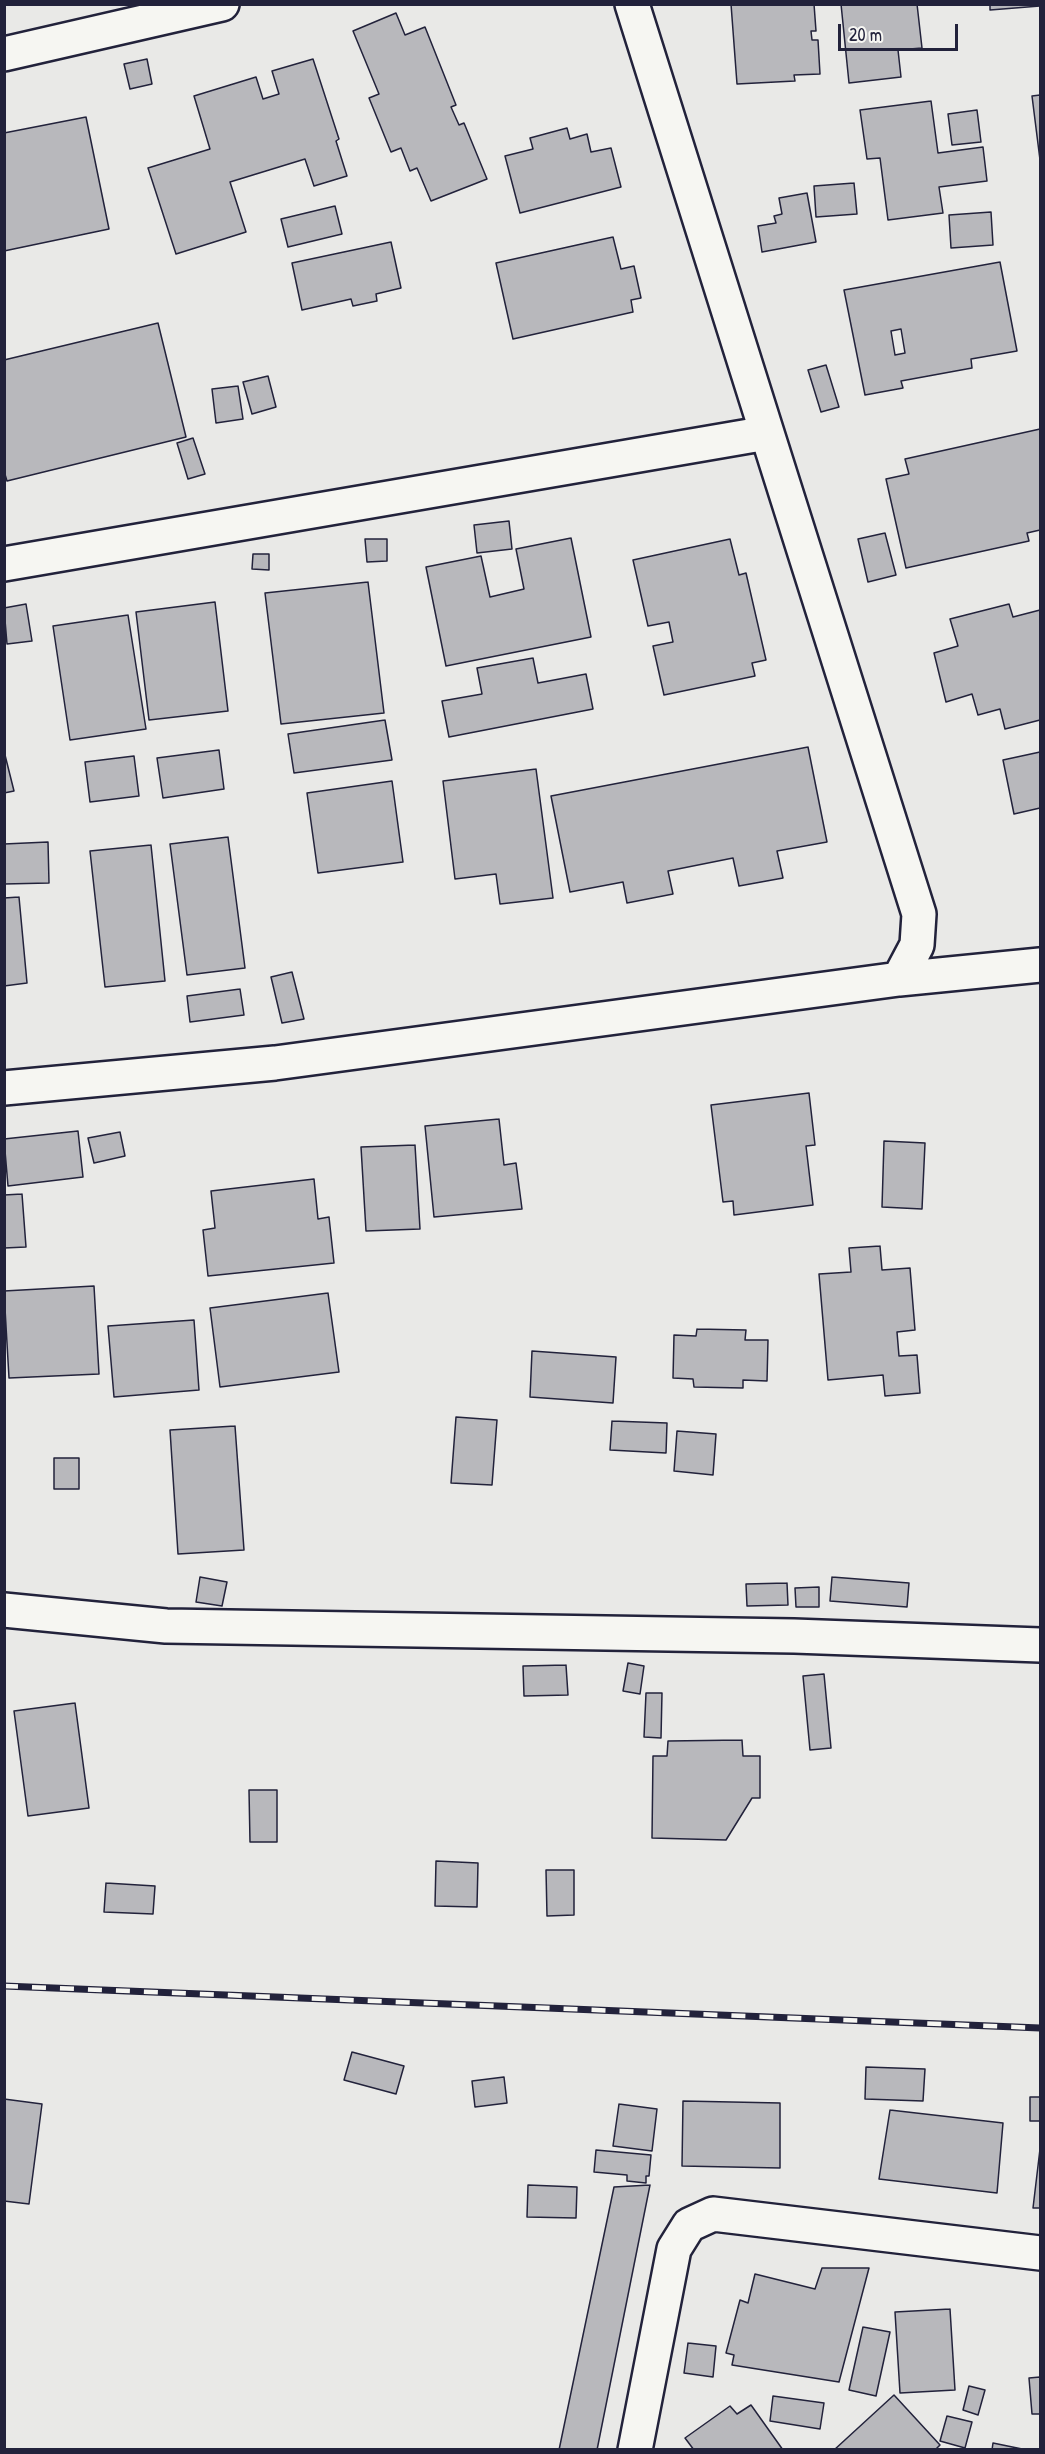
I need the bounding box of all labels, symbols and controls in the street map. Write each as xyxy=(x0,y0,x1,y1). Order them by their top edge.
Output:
scale bar xyxy=(841,12,961,50)
text: 20 m xyxy=(849,22,882,47)

